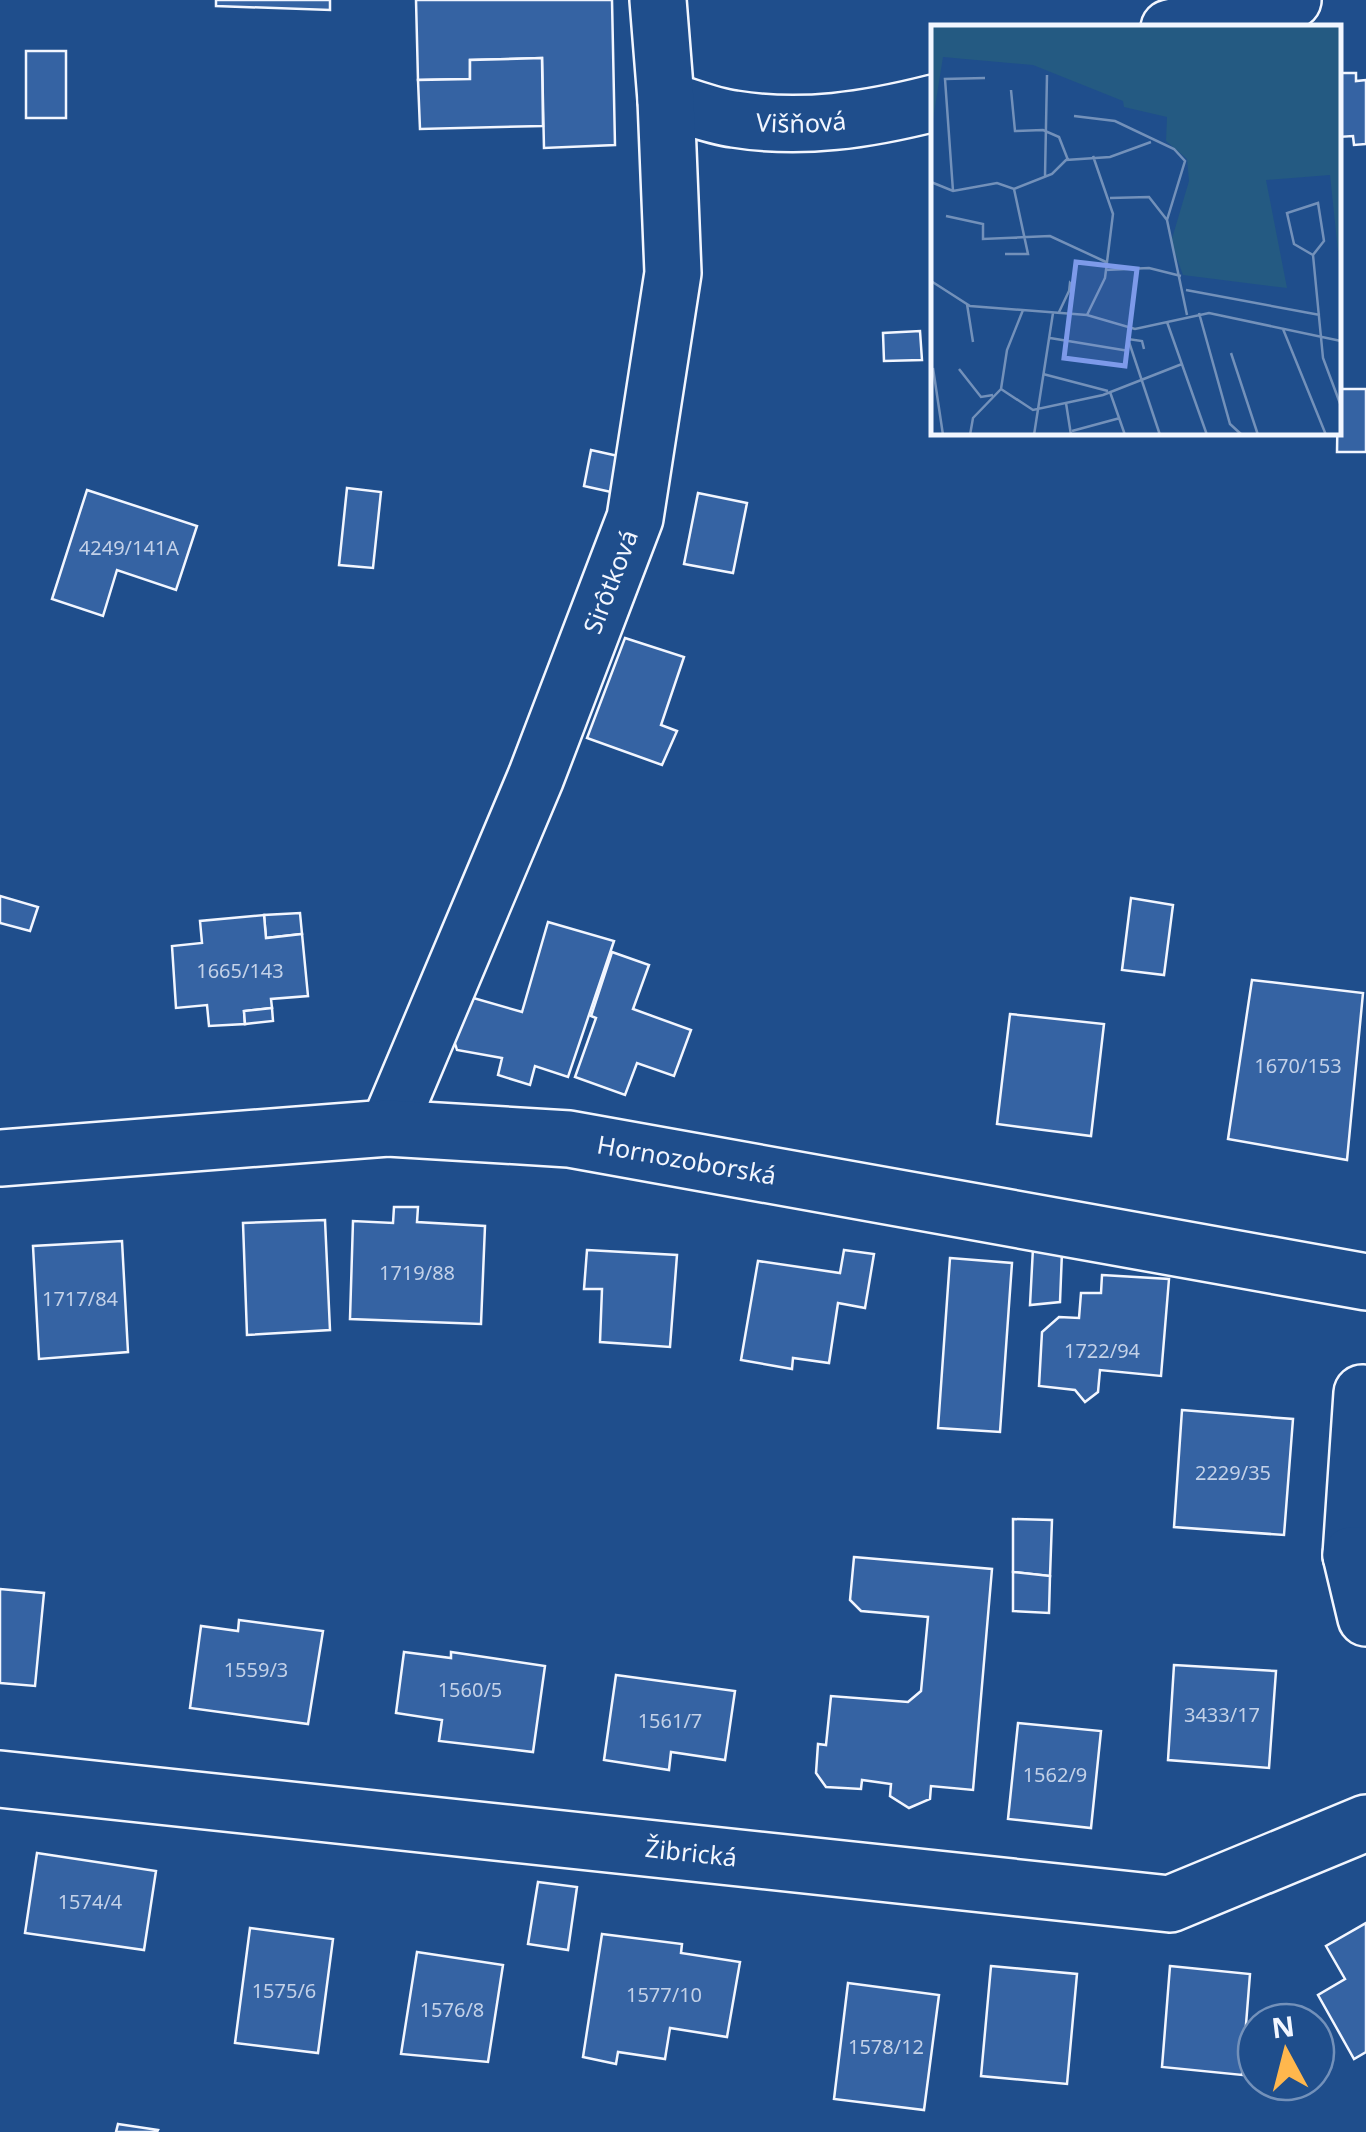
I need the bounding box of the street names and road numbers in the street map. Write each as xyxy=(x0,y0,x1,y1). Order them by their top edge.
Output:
street label: Višňová xyxy=(755,102,848,140)
street label: Sirôtková xyxy=(574,524,645,638)
street label: Hornozoborská xyxy=(594,1126,779,1192)
street label: Žibrická xyxy=(643,1830,739,1874)

